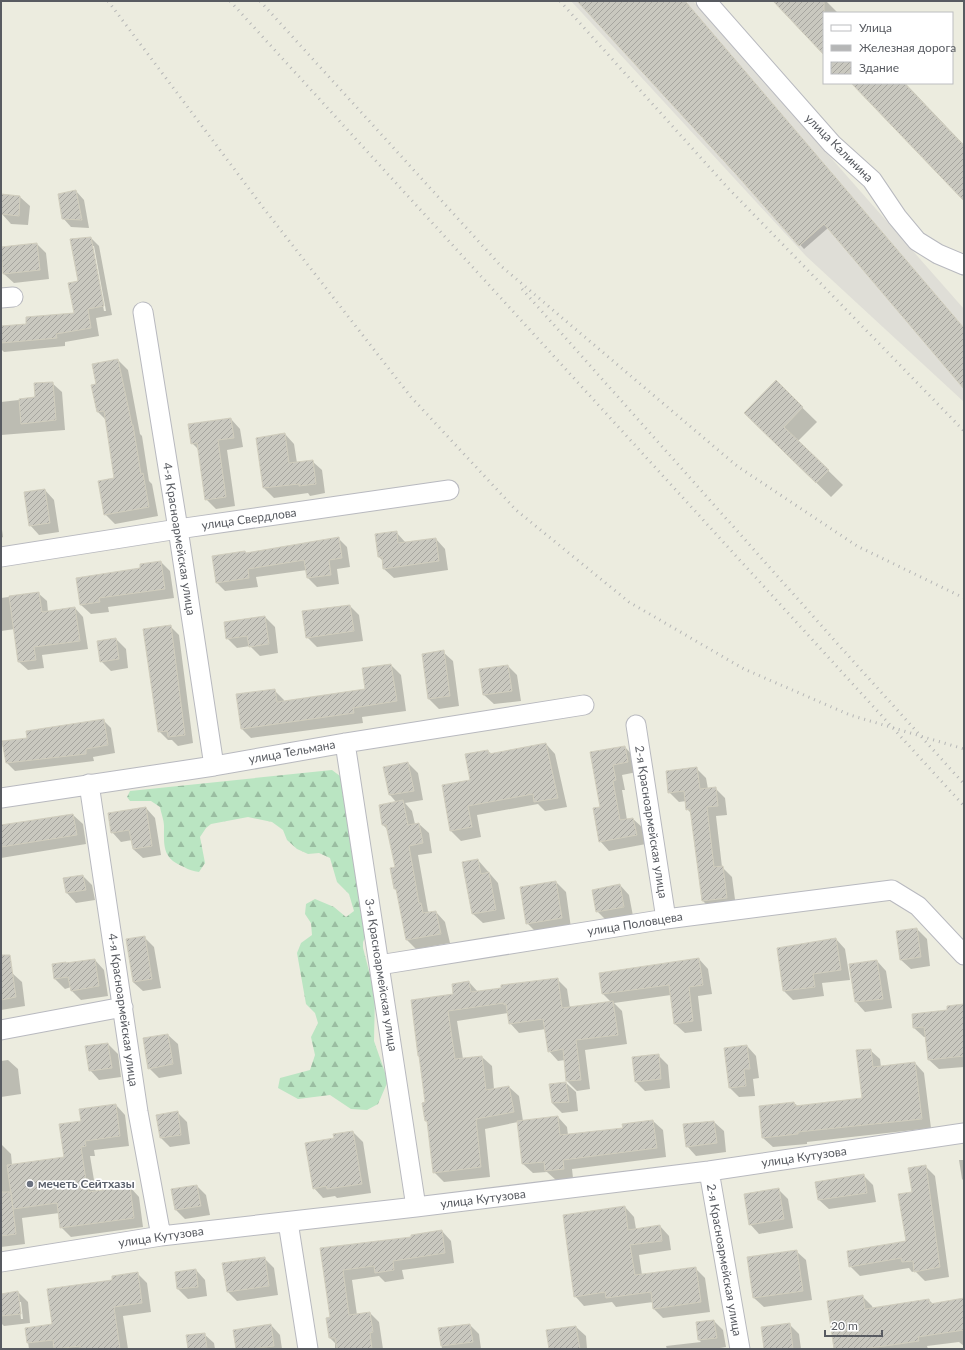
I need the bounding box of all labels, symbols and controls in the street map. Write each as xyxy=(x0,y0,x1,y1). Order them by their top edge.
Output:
legend xyxy=(823,12,953,84)
text: Улица xyxy=(859,20,892,35)
text: Железная дорога xyxy=(859,40,956,55)
text: Здание xyxy=(859,60,899,75)
street label: улица Калинина xyxy=(802,110,877,185)
street label: 4-я Красноармейская улица xyxy=(160,461,199,616)
street label: улица Свердлова xyxy=(200,504,297,533)
street label: улица Тельмана xyxy=(247,736,336,767)
street label: 2-я Красноармейская улица xyxy=(632,744,671,899)
street label: 3-я Красноармейская улица xyxy=(362,897,401,1052)
street label: улица Половцева xyxy=(586,909,684,938)
street label: 4-я Красноармейская улица xyxy=(105,932,142,1087)
street label: улица Кутузова xyxy=(760,1143,847,1170)
place label: мечеть Сейтхазы xyxy=(38,1176,135,1191)
marker: мечеть Сейтхазы xyxy=(25,1179,35,1189)
street label: 2-я Красноармейская улица xyxy=(704,1183,745,1337)
street label: улица Кутузова xyxy=(439,1186,526,1211)
street label: улица Кутузова xyxy=(117,1223,204,1250)
scale bar xyxy=(825,1312,882,1338)
text: 20 m xyxy=(831,1318,858,1333)

